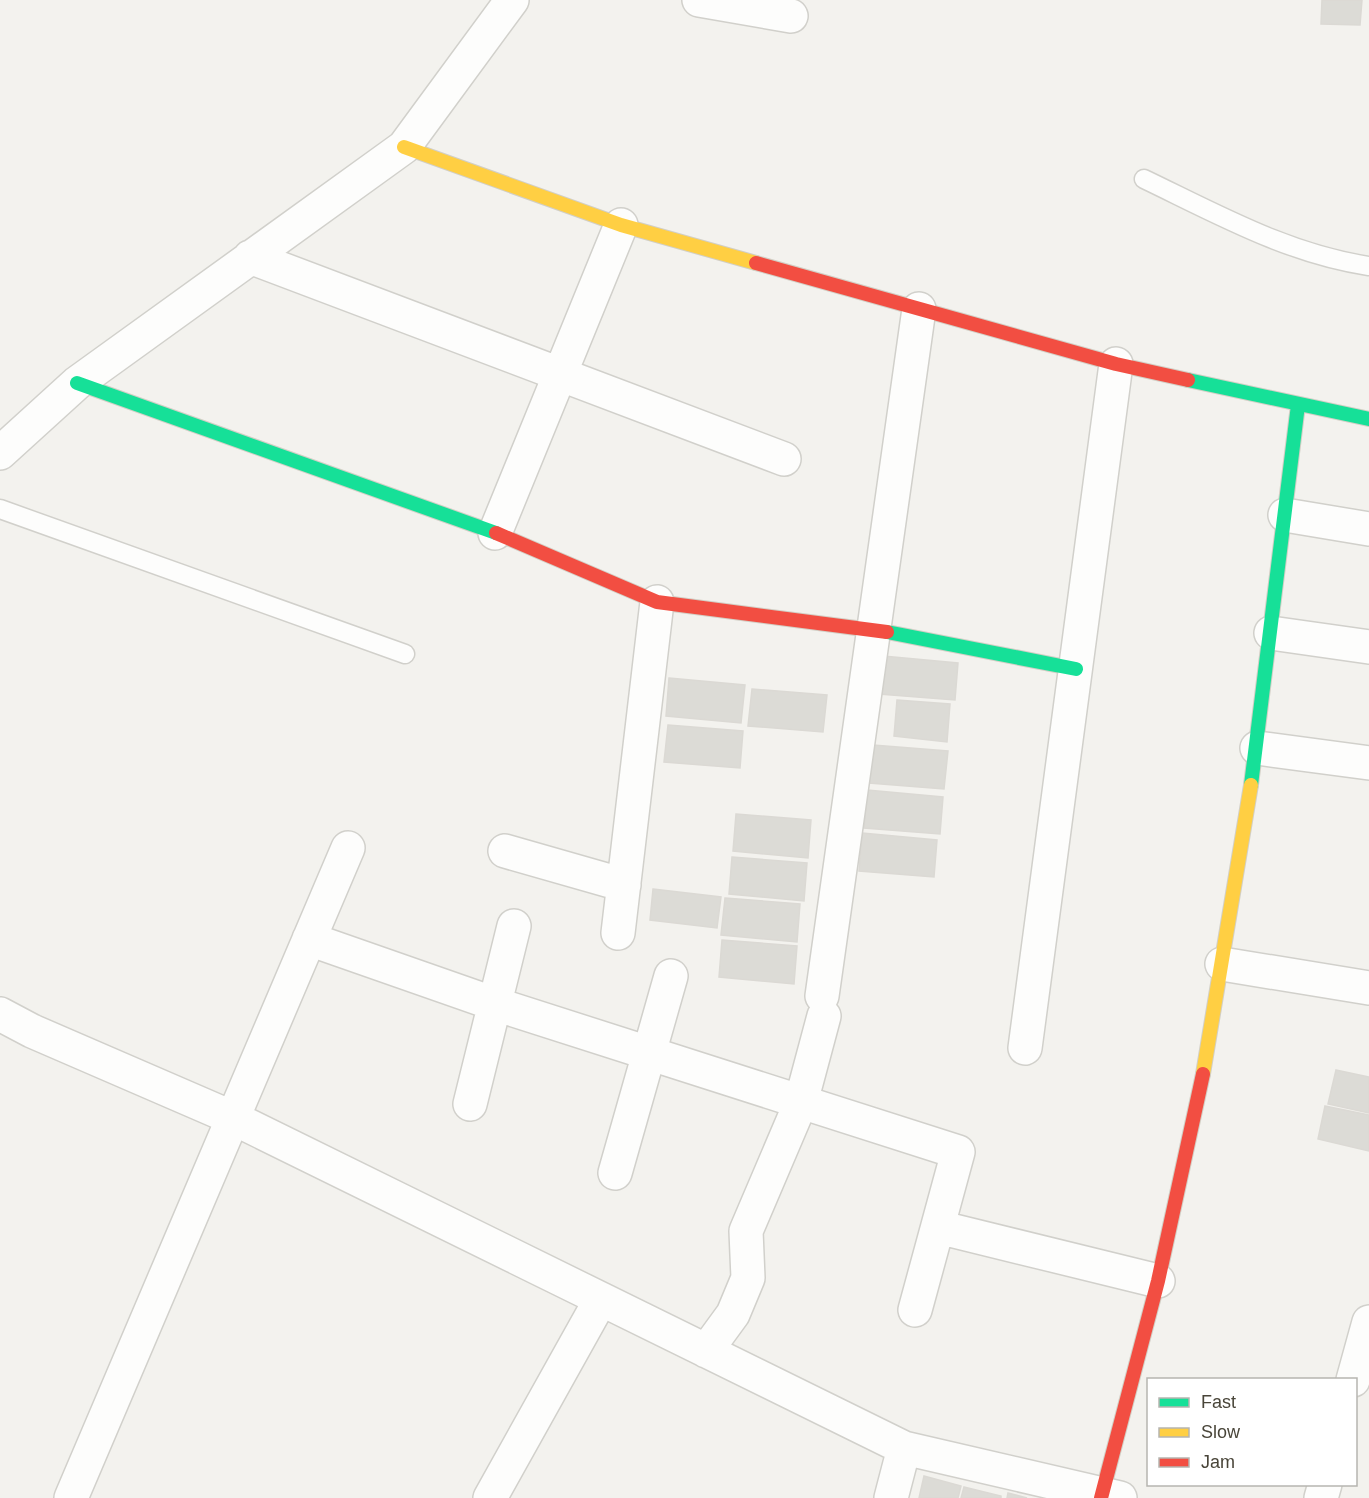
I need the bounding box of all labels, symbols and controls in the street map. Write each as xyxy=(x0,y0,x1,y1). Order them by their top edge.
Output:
legend xyxy=(1147,1378,1357,1486)
text: Fast xyxy=(1201,1392,1236,1412)
text: Slow xyxy=(1201,1422,1241,1442)
text: Jam xyxy=(1201,1452,1235,1472)

